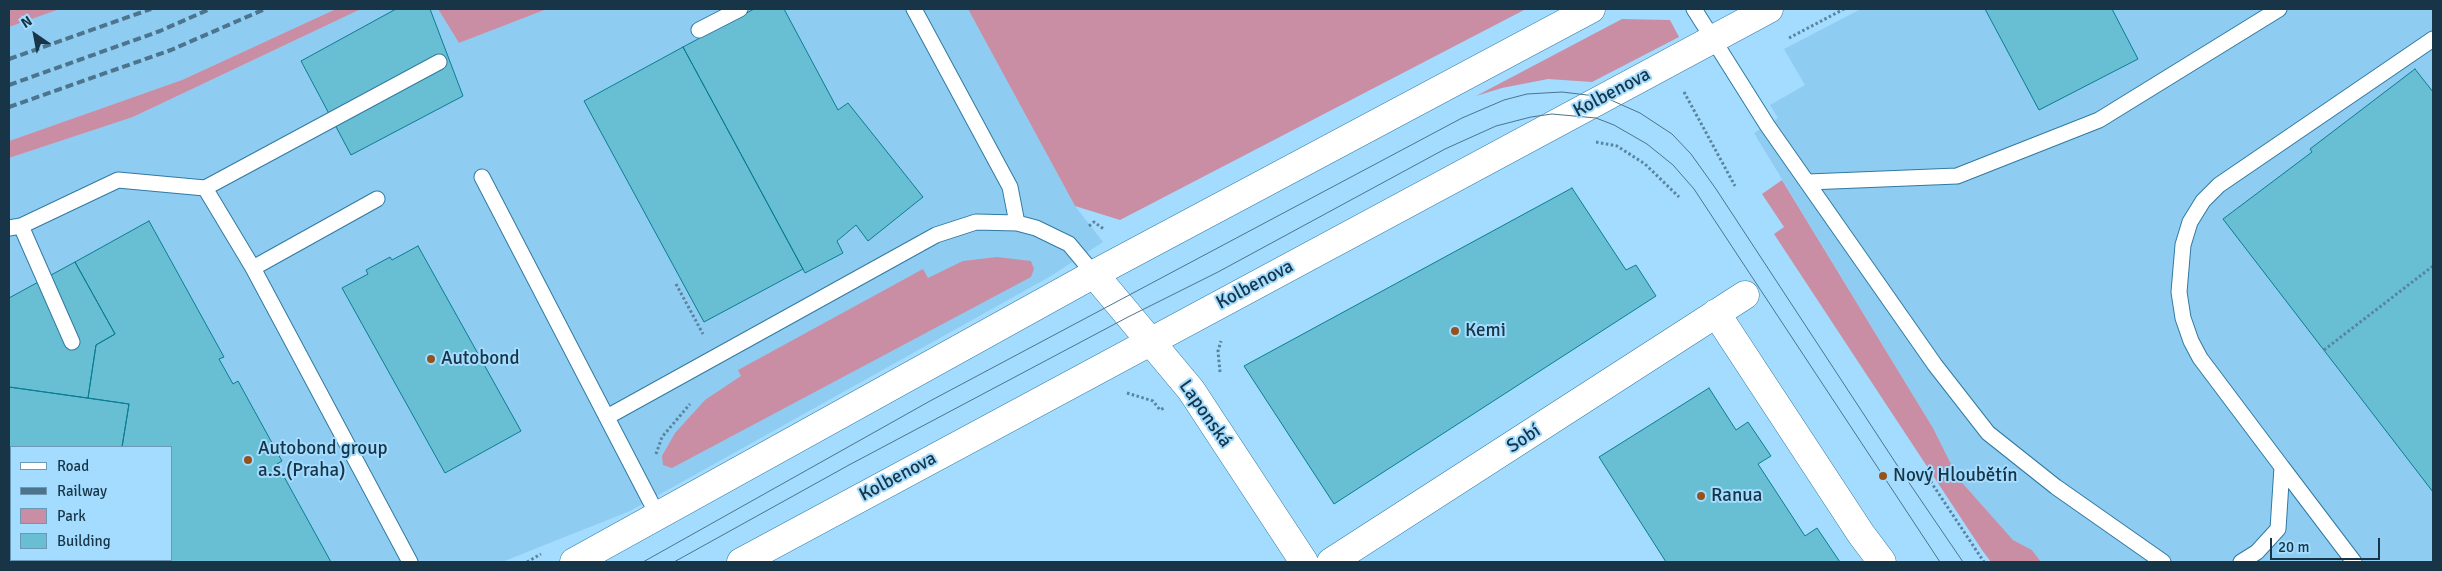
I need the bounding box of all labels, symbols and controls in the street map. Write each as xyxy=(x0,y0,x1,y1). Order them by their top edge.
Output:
north arrow xyxy=(10,10,60,60)
text: N xyxy=(18,12,35,32)
street label: Kolbenova xyxy=(1569,63,1655,123)
street label: Kolbenova xyxy=(1212,255,1298,315)
place label: Kemi xyxy=(1465,320,1506,342)
marker: Kemi xyxy=(1449,325,1461,337)
place label: Autobond xyxy=(441,348,520,370)
marker: Autobond xyxy=(425,353,437,365)
street label: Laponská xyxy=(1174,376,1236,452)
street label: Sobí xyxy=(1503,420,1545,458)
place label: Autobond group a.s.(Praha) xyxy=(258,438,388,482)
legend xyxy=(10,446,172,561)
street label: Kolbenova xyxy=(855,447,941,507)
marker: Autobond group a.s.(Praha) xyxy=(242,454,254,466)
text: Road xyxy=(57,457,89,475)
place label: Nový Hloubětín xyxy=(1893,465,2018,487)
marker: Nový Hloubětín xyxy=(1877,470,1889,482)
text: Railway xyxy=(57,482,107,500)
place label: Ranua xyxy=(1711,485,1762,507)
marker: Ranua xyxy=(1695,490,1707,502)
text: Park xyxy=(57,507,86,525)
scale bar xyxy=(2272,528,2382,560)
text: Building xyxy=(57,532,111,550)
text: 20 m xyxy=(2278,538,2309,556)

